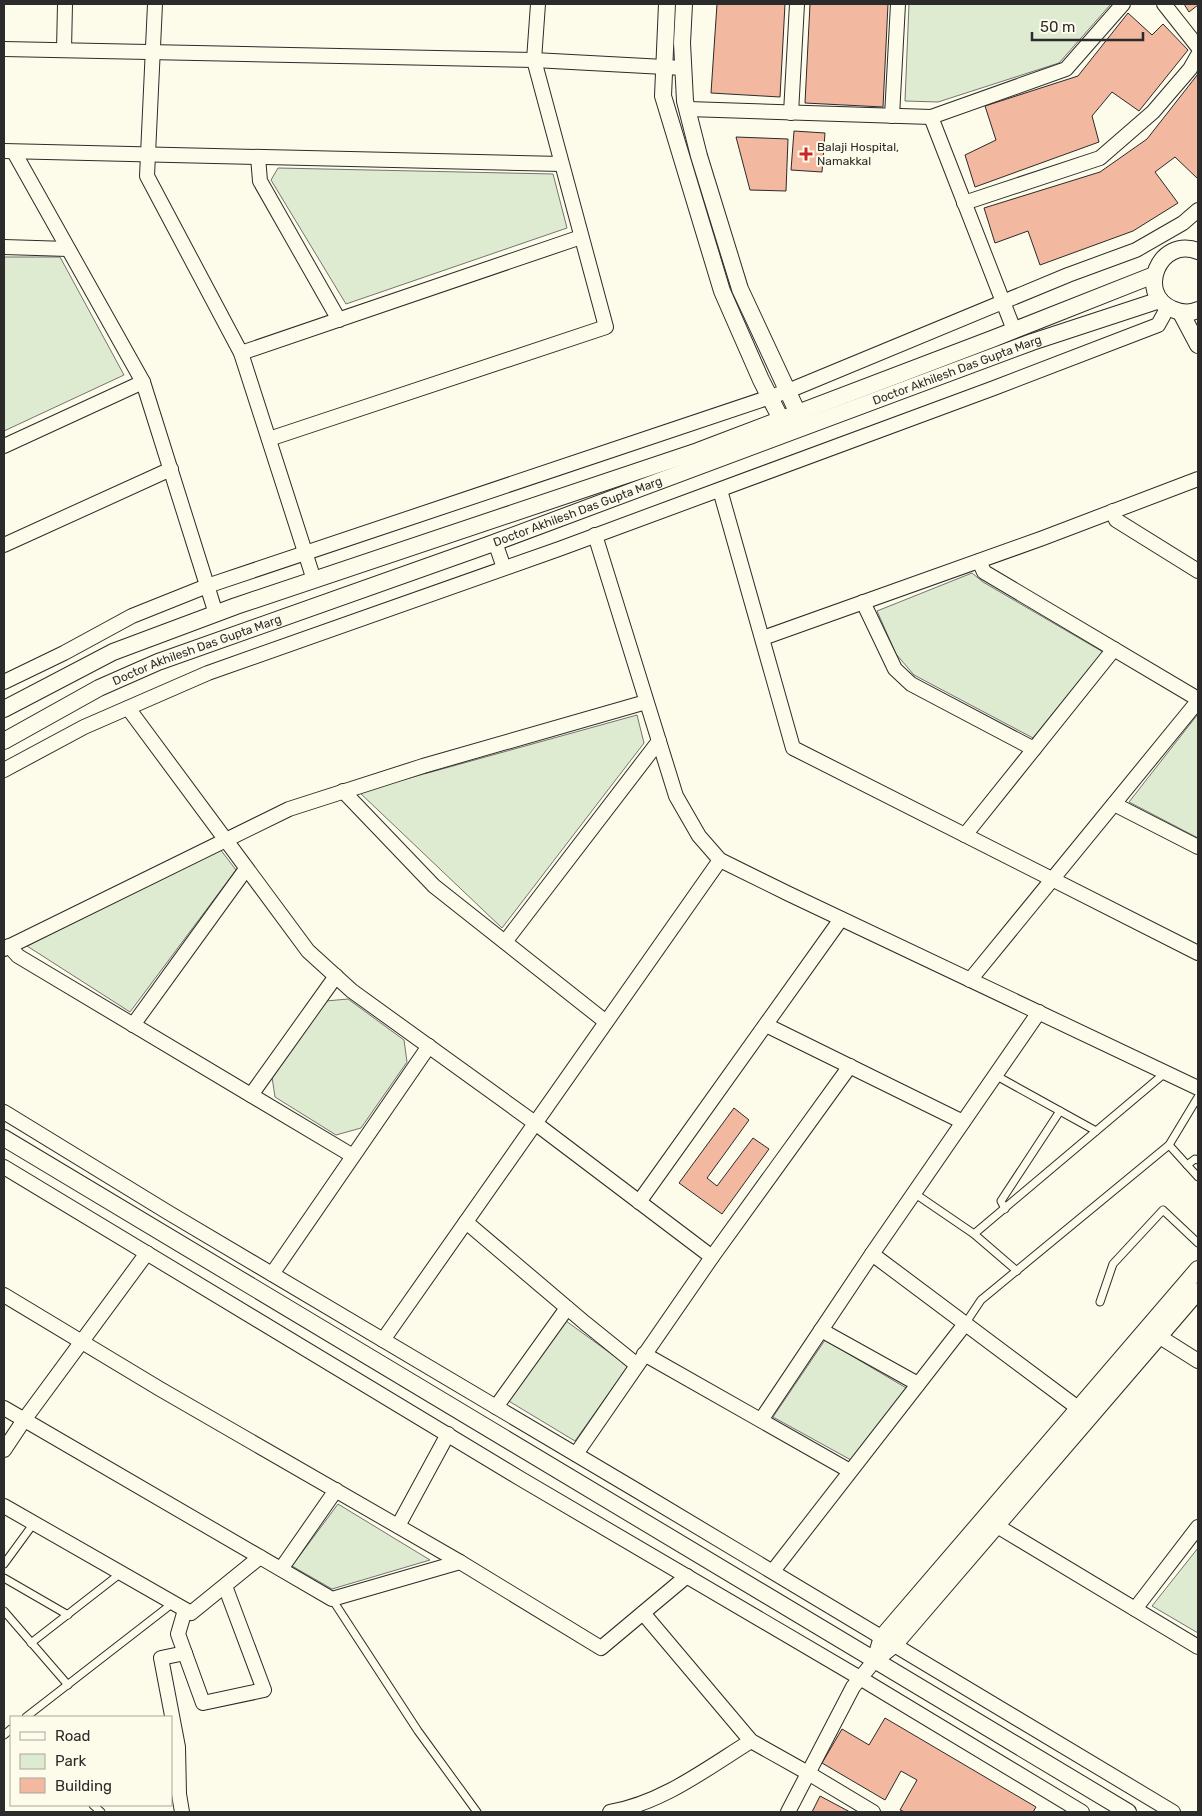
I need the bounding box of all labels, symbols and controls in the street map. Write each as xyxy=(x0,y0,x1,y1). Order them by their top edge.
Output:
scale bar xyxy=(1032,10,1143,42)
text: 50 m xyxy=(1040,18,1075,36)
place label: Balaji Hospital, Namakkal xyxy=(817,140,899,168)
marker: Balaji Hospital, Namakkal xyxy=(799,147,813,161)
street label: Doctor Akhilesh Das Gupta Marg xyxy=(871,332,1043,408)
street label: Doctor Akhilesh Das Gupta Marg xyxy=(491,474,664,549)
street label: Doctor Akhilesh Das Gupta Marg xyxy=(110,612,283,688)
legend xyxy=(10,1716,172,1806)
text: Road xyxy=(55,1727,91,1745)
text: Park xyxy=(55,1752,86,1770)
text: Building xyxy=(55,1777,112,1795)

